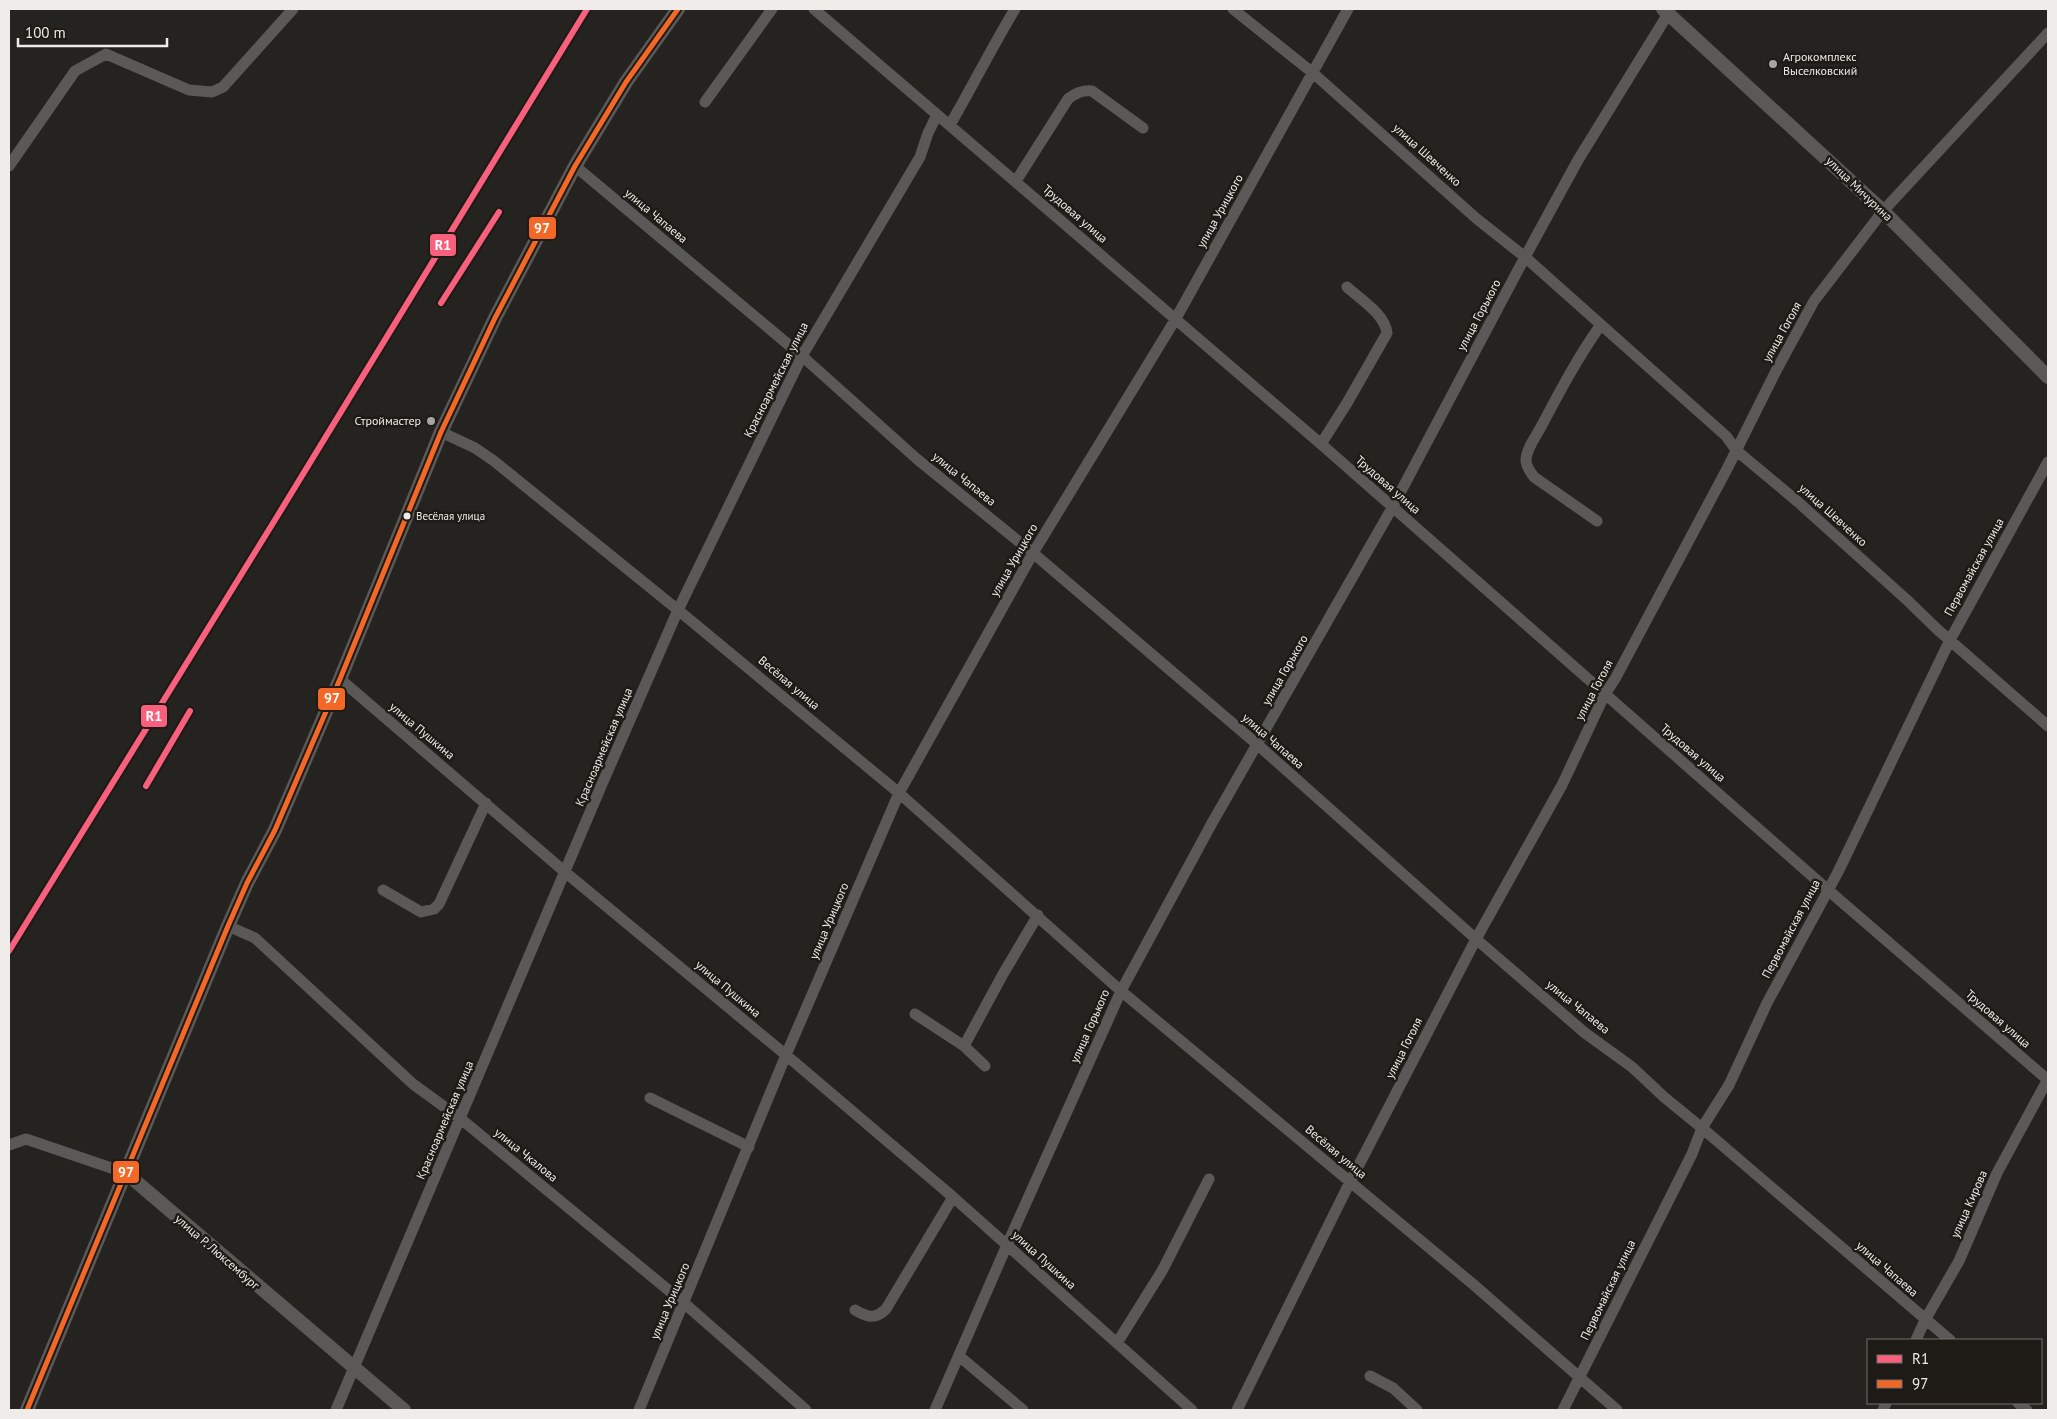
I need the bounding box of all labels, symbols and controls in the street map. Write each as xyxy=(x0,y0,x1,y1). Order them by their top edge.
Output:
scale bar xyxy=(18,15,166,47)
text: 100 m xyxy=(25,23,66,42)
place label: Агрокомплекс Выселковский xyxy=(1783,49,1857,78)
marker: Агрокомплекс Выселковский xyxy=(1767,58,1779,70)
street label: улица Шевченко xyxy=(1390,120,1465,189)
street label: улица Мичурина xyxy=(1823,153,1896,224)
street label: улица Урицкого xyxy=(1193,171,1246,250)
street label: Трудовая улица xyxy=(1040,181,1111,246)
street label: улица Чапаева xyxy=(622,185,691,246)
line badge: 97 xyxy=(528,216,557,240)
text: 97 xyxy=(534,219,550,237)
line badge: R1 xyxy=(429,233,457,257)
text: R1 xyxy=(435,236,451,254)
street label: улица Горького xyxy=(1453,276,1504,353)
street label: улица Гоголя xyxy=(1759,299,1804,364)
street label: Красноармейская улица xyxy=(740,320,811,440)
place label: Строймастер xyxy=(355,413,421,428)
marker: Строймастер xyxy=(425,415,437,427)
street label: улица Чапаева xyxy=(930,448,999,509)
street label: Трудовая улица xyxy=(1353,452,1424,517)
street label: улица Шевченко xyxy=(1796,480,1871,549)
place label: Весёлая улица xyxy=(416,509,485,523)
marker: Весёлая улица xyxy=(402,511,412,521)
street label: Первомайская улица xyxy=(1940,515,2007,618)
street label: улица Урицкого xyxy=(987,521,1040,599)
street label: улица Горького xyxy=(1258,632,1311,708)
street label: Весёлая улица xyxy=(756,653,823,713)
street label: улица Гоголя xyxy=(1571,657,1616,723)
street label: Красноармейская улица xyxy=(572,685,635,808)
line badge: 97 xyxy=(317,687,346,711)
text: 97 xyxy=(324,689,340,707)
street label: улица Пушкина xyxy=(387,699,458,762)
line badge: R1 xyxy=(140,704,168,728)
text: R1 xyxy=(146,707,162,725)
street label: улица Чапаева xyxy=(1239,710,1307,772)
street label: Трудовая улица xyxy=(1658,720,1729,785)
street label: Первомайская улица xyxy=(1758,877,1823,981)
street label: улица Урицкого xyxy=(806,880,851,961)
street label: улица Пушкина xyxy=(693,957,764,1020)
street label: улица Чапаева xyxy=(1544,976,1613,1037)
street label: Трудовая улица xyxy=(1963,986,2034,1051)
street label: улица Горького xyxy=(1067,987,1112,1065)
street label: улица Гоголя xyxy=(1382,1015,1425,1081)
street label: Красноармейская улица xyxy=(413,1058,476,1181)
street label: Весёлая улица xyxy=(1303,1122,1370,1182)
street label: улица Чкалова xyxy=(492,1125,561,1185)
line badge: 97 xyxy=(112,1160,140,1184)
text: 97 xyxy=(118,1163,134,1181)
street label: улица Кирова xyxy=(1947,1168,1990,1240)
street label: улица Р. Люксембург xyxy=(172,1211,263,1293)
street label: улица Пушкина xyxy=(1009,1227,1079,1292)
street label: Первомайская улица xyxy=(1577,1237,1638,1342)
street label: улица Чапаева xyxy=(1853,1238,1921,1300)
street label: улица Урицкого xyxy=(647,1260,692,1341)
legend xyxy=(1867,1339,2042,1404)
text: R1 xyxy=(1912,1349,1929,1368)
text: 97 xyxy=(1912,1374,1928,1393)

